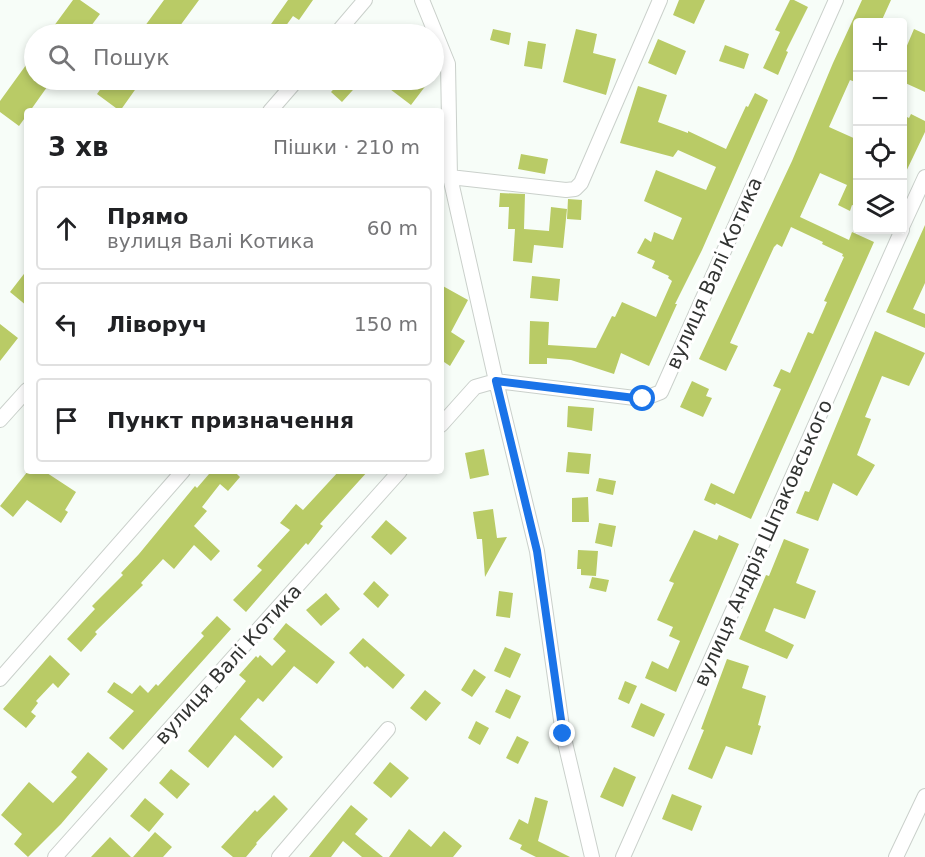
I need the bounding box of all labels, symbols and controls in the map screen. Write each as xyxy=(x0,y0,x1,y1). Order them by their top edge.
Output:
map controls xyxy=(853,18,907,234)
button: + xyxy=(853,18,907,72)
search box xyxy=(24,24,444,90)
icon: search xyxy=(45,41,78,74)
text: Пошук xyxy=(93,45,169,70)
button: − xyxy=(853,72,907,126)
button: locate xyxy=(853,126,907,180)
text: 3 хв xyxy=(48,132,108,162)
text: Пішки · 210 m xyxy=(273,135,420,159)
street label: вулиця Валі Котика xyxy=(661,173,767,373)
button: layers xyxy=(853,180,907,234)
text: Прямо xyxy=(107,204,188,229)
icon: ahead xyxy=(50,212,83,245)
text: 60 m xyxy=(367,216,418,240)
text: вулиця Валі Котика xyxy=(107,229,315,253)
icon: left xyxy=(50,308,83,341)
text: Ліворуч xyxy=(107,312,207,337)
text: 150 m xyxy=(354,312,418,336)
route start xyxy=(629,385,655,411)
street label: вулиця Андрія Шпаковського xyxy=(689,396,837,690)
icon: arrive xyxy=(50,404,83,437)
text: Пункт призначення xyxy=(107,408,354,433)
street label: вулиця Валі Котика xyxy=(150,579,306,749)
route end xyxy=(549,720,575,746)

